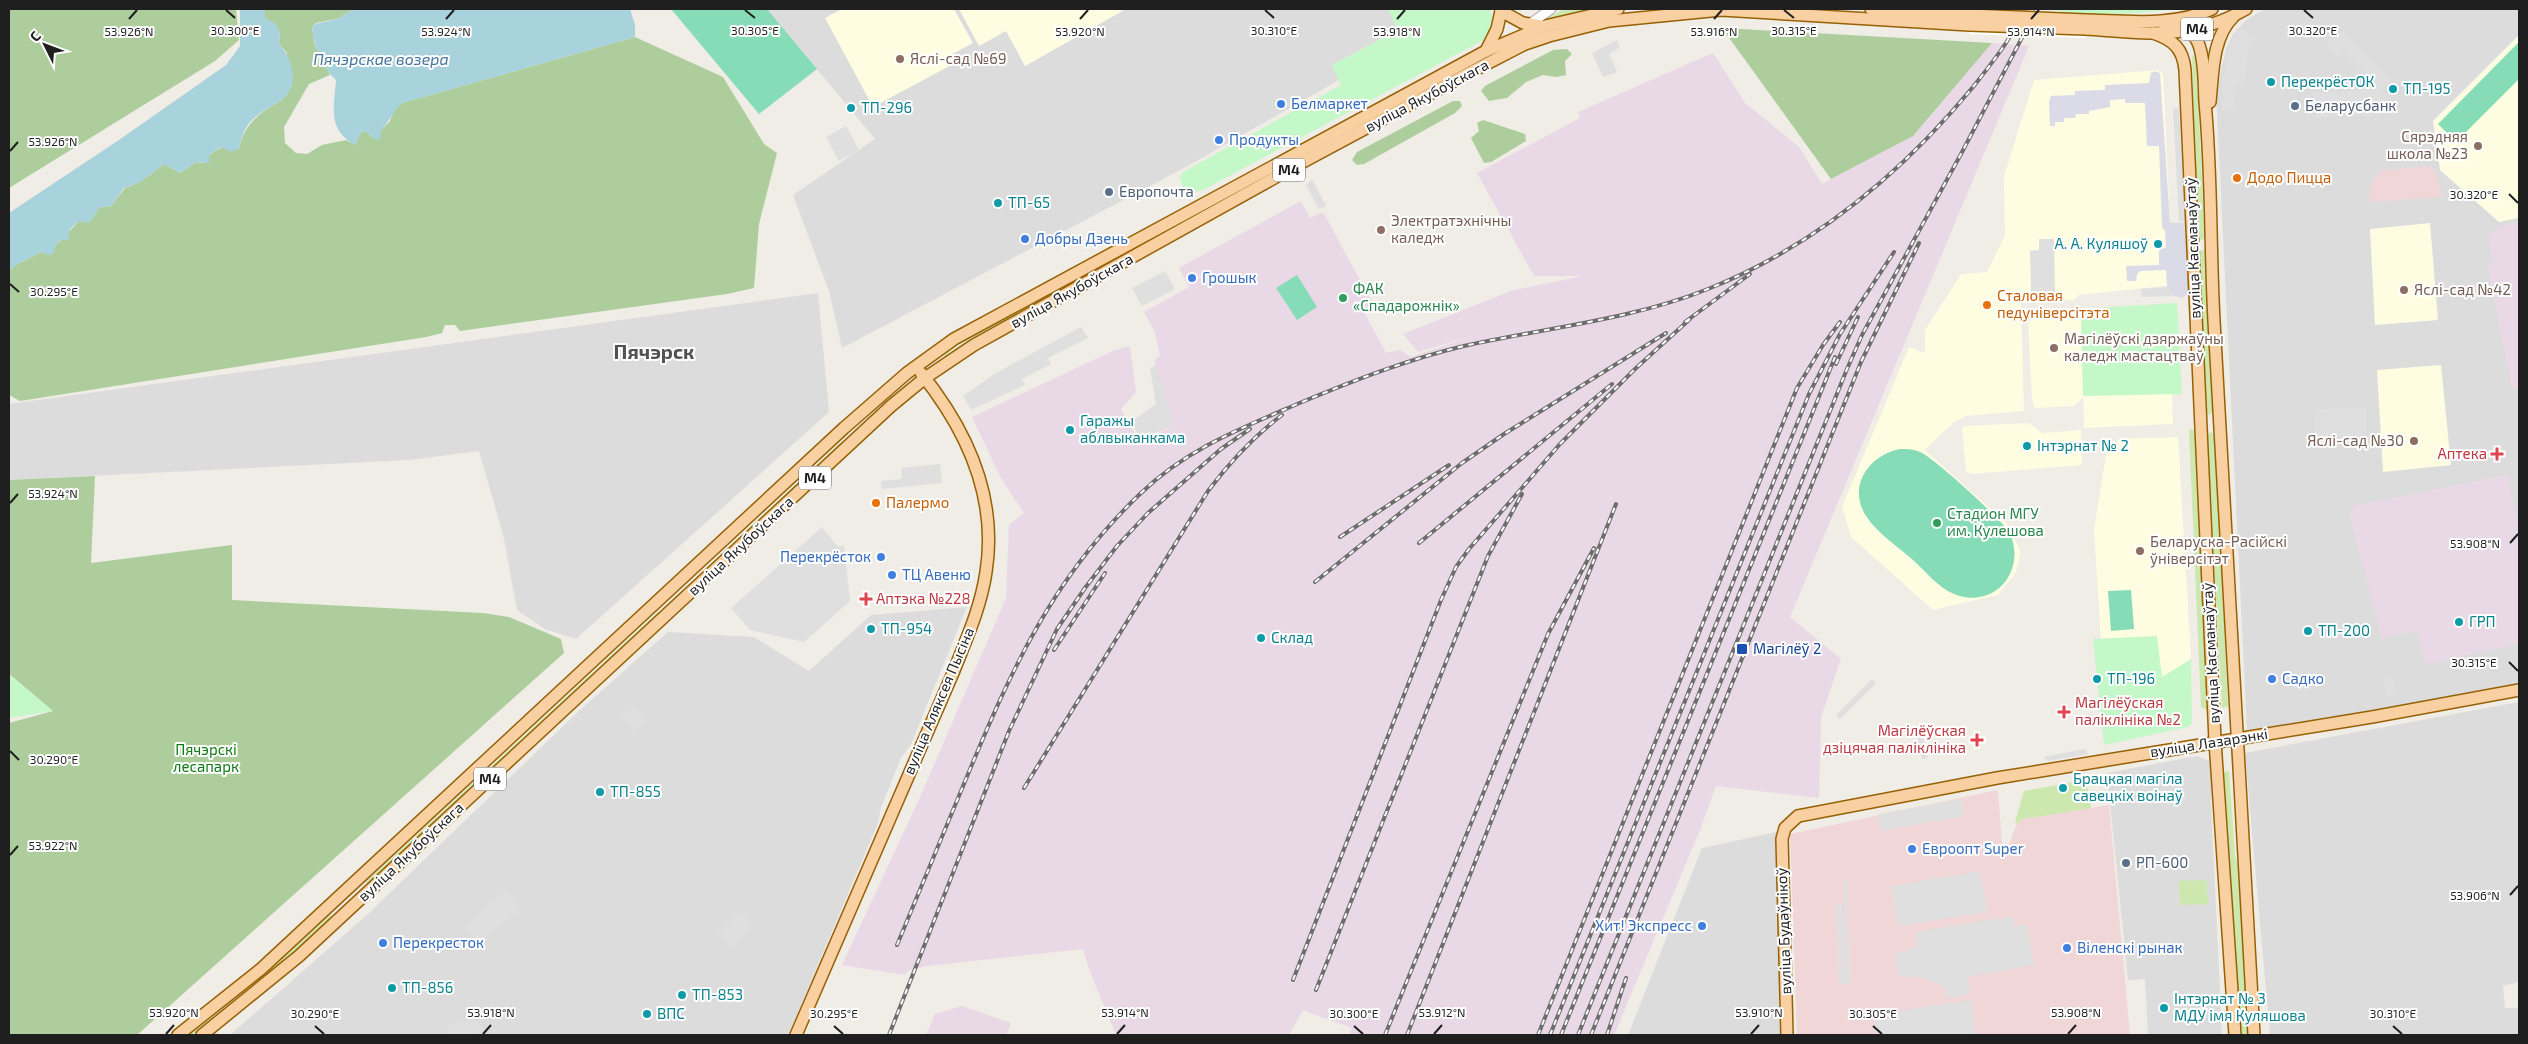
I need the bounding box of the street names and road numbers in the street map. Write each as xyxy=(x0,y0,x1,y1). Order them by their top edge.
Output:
road number: М4 xyxy=(2181,18,2213,40)
street label: вуліца Якубоўскага xyxy=(1362,55,1492,136)
road number: М4 xyxy=(1273,158,1305,182)
street label: вуліца Касманаўтаў xyxy=(2181,177,2204,319)
street label: вуліца Якубоўскага xyxy=(1007,249,1137,332)
road number: М4 xyxy=(799,466,831,489)
street label: вуліца Якубоўскага xyxy=(684,492,797,599)
street label: вуліца Касманаўтаў xyxy=(2197,582,2224,724)
street label: вуліца Аляксея Пысіна xyxy=(899,624,978,777)
street label: вуліца Лазарэнкі xyxy=(2149,724,2269,761)
road number: М4 xyxy=(474,768,506,791)
street label: вуліца Якубоўскага xyxy=(354,798,467,905)
street label: вуліца Будаўнікоў xyxy=(1772,867,1795,995)

